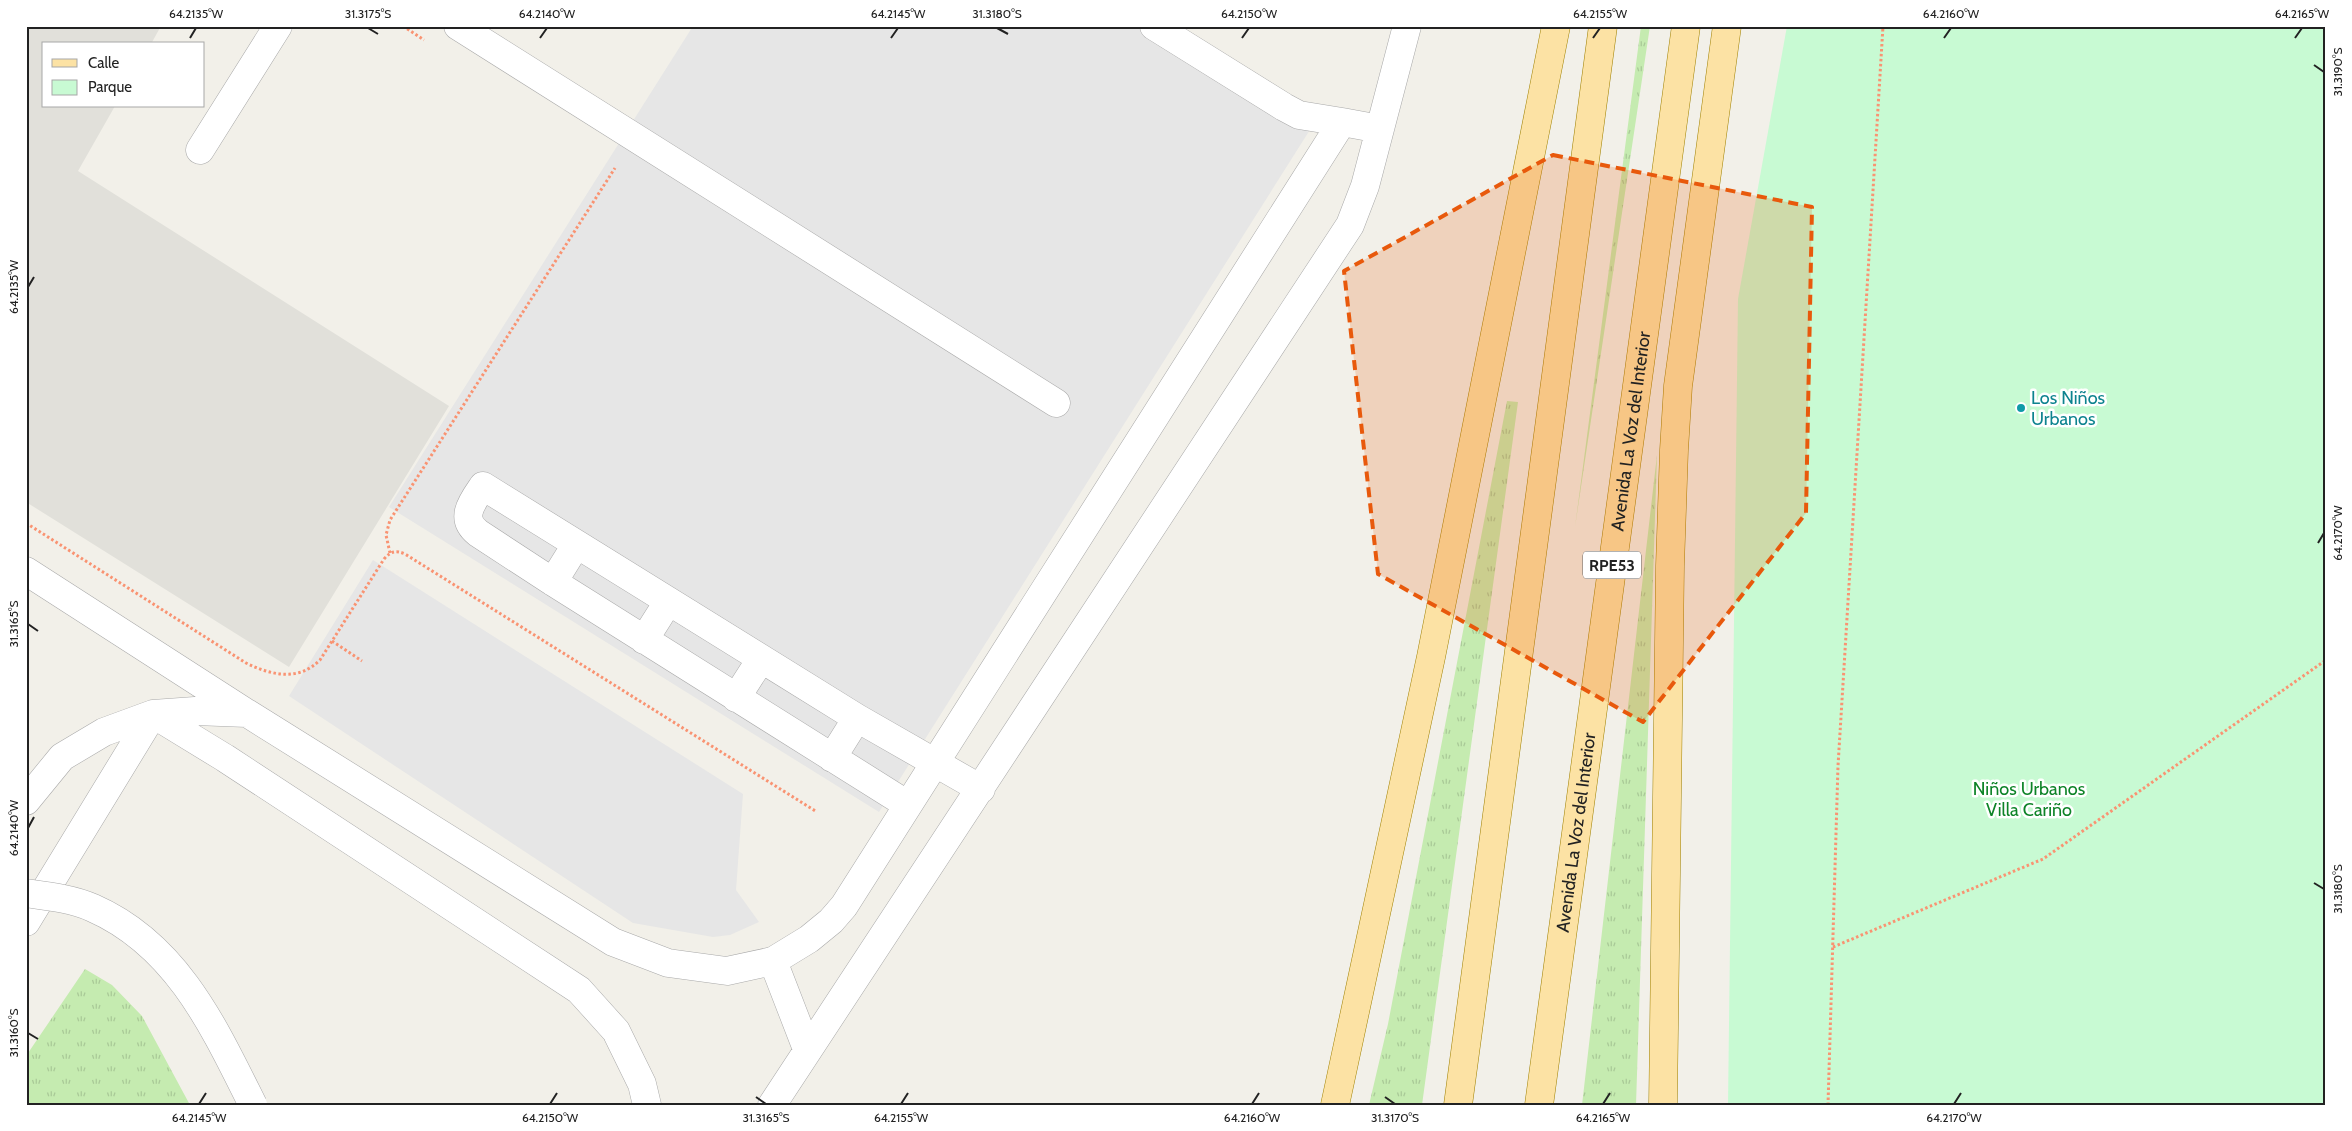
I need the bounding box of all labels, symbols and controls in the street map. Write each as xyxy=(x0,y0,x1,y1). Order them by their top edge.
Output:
text: 64.2135°W xyxy=(169,6,224,21)
text: 31.3175°S xyxy=(345,6,391,21)
text: 64.2140°W xyxy=(519,6,576,21)
text: 64.2145°W xyxy=(871,6,926,21)
text: 31.3180°S xyxy=(972,6,1022,21)
text: 64.2150°W xyxy=(1221,6,1278,21)
text: 64.2155°W xyxy=(1573,6,1628,21)
text: 64.2160°W xyxy=(1923,6,1980,21)
text: 64.2165°W xyxy=(2275,6,2330,21)
legend xyxy=(42,42,205,108)
text: 31.3190°S xyxy=(2330,48,2345,97)
text: Calle xyxy=(88,54,119,72)
text: Parque xyxy=(88,78,132,96)
text: 64.2135°W xyxy=(6,259,21,314)
street label: Avenida La Voz del Interior xyxy=(1606,330,1655,532)
place label: Los Niños Urbanos xyxy=(2031,387,2105,430)
marker: Los Niños Urbanos xyxy=(2015,402,2027,414)
text: 64.2170°W xyxy=(2330,505,2345,561)
road number: RPE53 xyxy=(1583,552,1641,578)
text: 31.3165°S xyxy=(6,600,21,648)
street label: Avenida La Voz del Interior xyxy=(1552,731,1601,934)
park label: Niños Urbanos Villa Cariño xyxy=(1973,778,2085,821)
text: 64.2140°W xyxy=(6,799,21,856)
text: 31.3180°S xyxy=(2330,864,2345,914)
text: 31.3160°S xyxy=(6,1009,21,1058)
text: 64.2145°W xyxy=(172,1110,227,1125)
text: 64.2150°W xyxy=(522,1110,579,1125)
text: 31.3165°S xyxy=(742,1110,790,1125)
text: 64.2155°W xyxy=(874,1110,929,1125)
text: 64.2160°W xyxy=(1224,1110,1281,1125)
text: 31.3170°S xyxy=(1371,1110,1419,1125)
text: 64.2165°W xyxy=(1576,1110,1631,1125)
text: 64.2170°W xyxy=(1926,1110,1982,1125)

